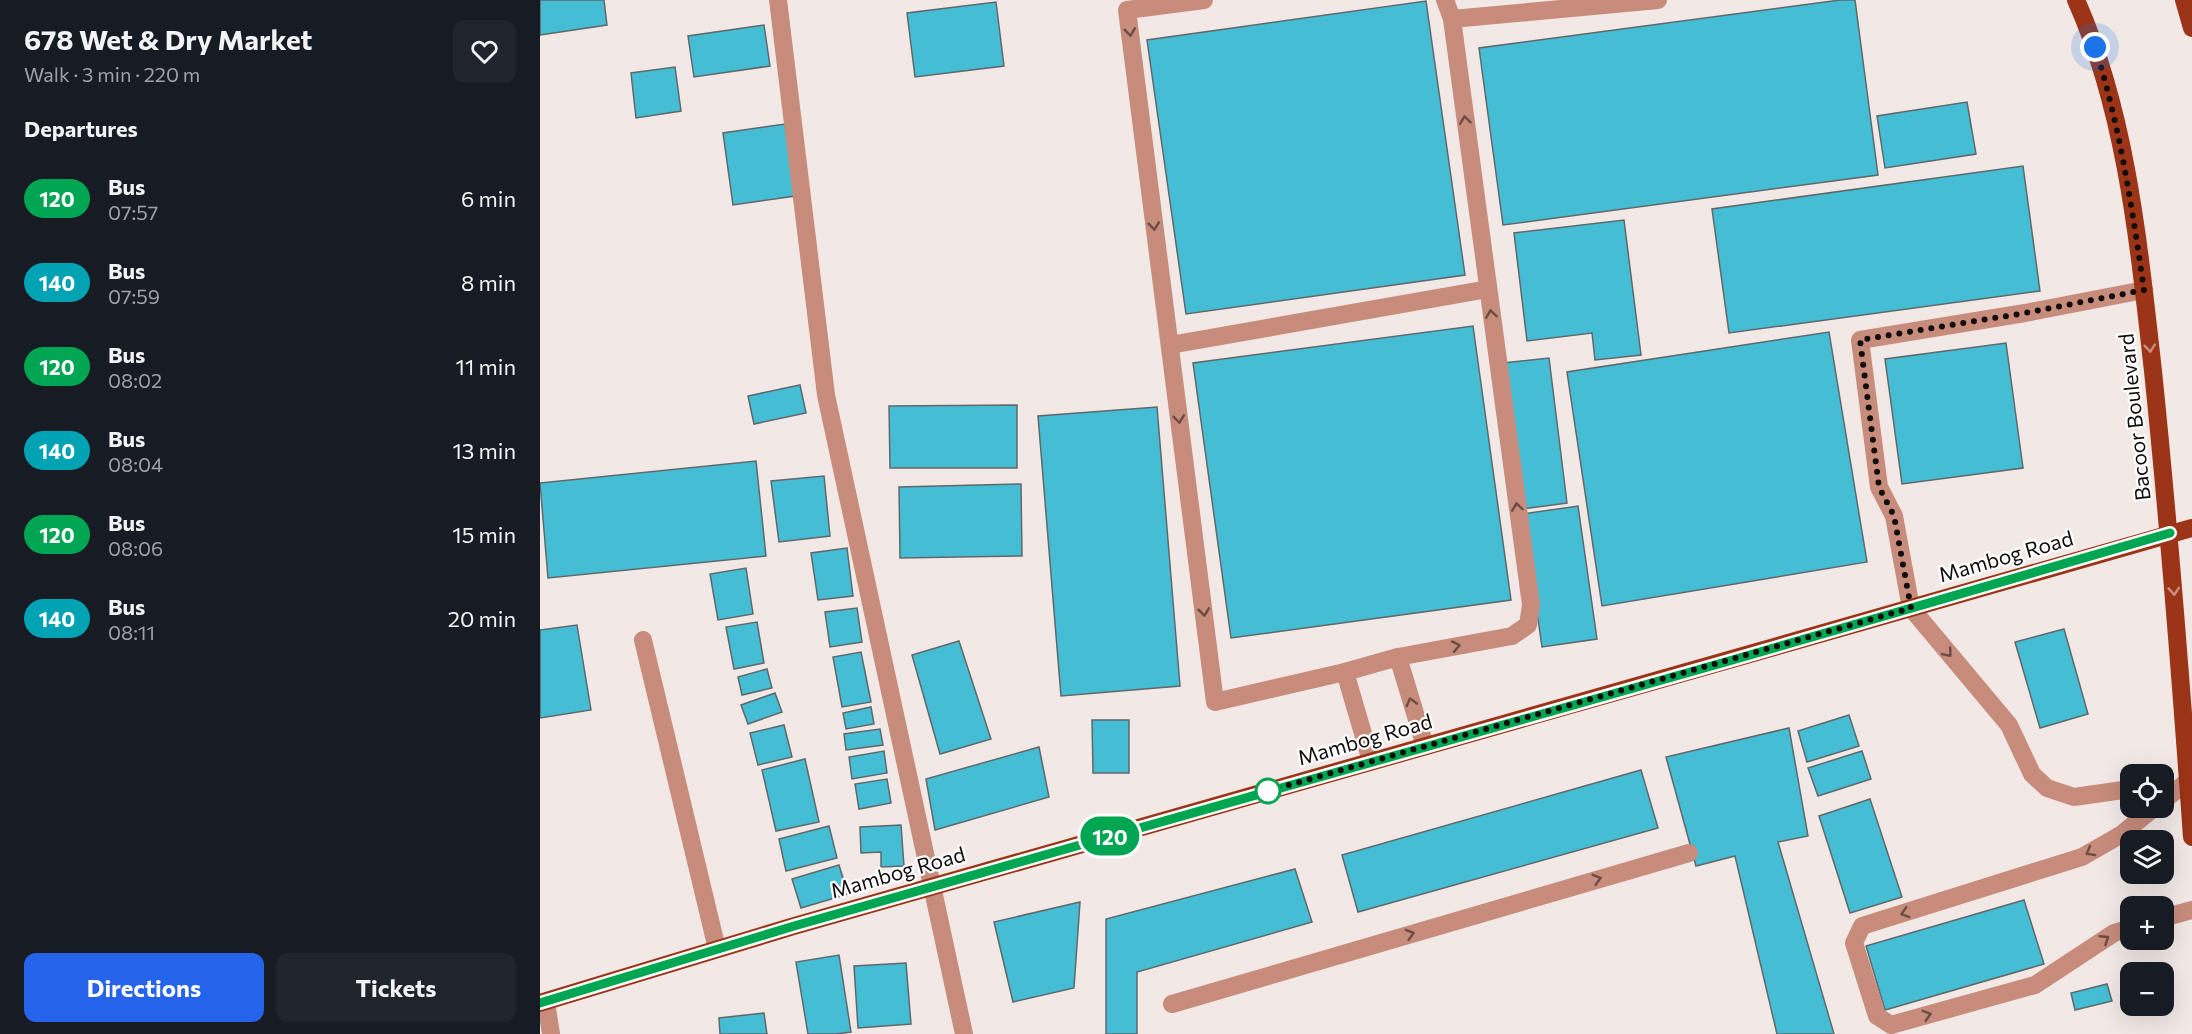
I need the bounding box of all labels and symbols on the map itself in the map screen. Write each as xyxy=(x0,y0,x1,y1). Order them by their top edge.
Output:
one-way arrow xyxy=(1123,28,1135,37)
your location xyxy=(2080,32,2110,62)
one-way arrow xyxy=(1460,116,1472,125)
one-way arrow xyxy=(1148,221,1160,230)
one-way arrow xyxy=(1485,309,1498,318)
street label: Bacoor Boulevard xyxy=(2112,332,2155,502)
one-way arrow xyxy=(2143,344,2156,353)
one-way arrow xyxy=(1172,414,1185,424)
one-way arrow xyxy=(1512,502,1524,512)
street label: Mambog Road xyxy=(1936,524,2076,587)
one-way arrow xyxy=(2167,587,2180,596)
one-way arrow xyxy=(1197,608,1210,617)
one-way arrow xyxy=(1450,640,1460,653)
one-way arrow xyxy=(1941,646,1952,657)
one-way arrow xyxy=(1406,697,1418,708)
street label: Mambog Road xyxy=(1295,707,1435,770)
unlabelled marker xyxy=(1255,778,1281,804)
line badge: 120 xyxy=(1076,816,1144,856)
street label: Mambog Road xyxy=(828,840,968,903)
one-way arrow xyxy=(2086,845,2096,856)
one-way arrow xyxy=(1591,874,1602,886)
one-way arrow xyxy=(1900,905,1911,918)
one-way arrow xyxy=(1404,929,1415,941)
one-way arrow xyxy=(2098,935,2109,946)
one-way arrow xyxy=(1922,1010,1932,1022)

